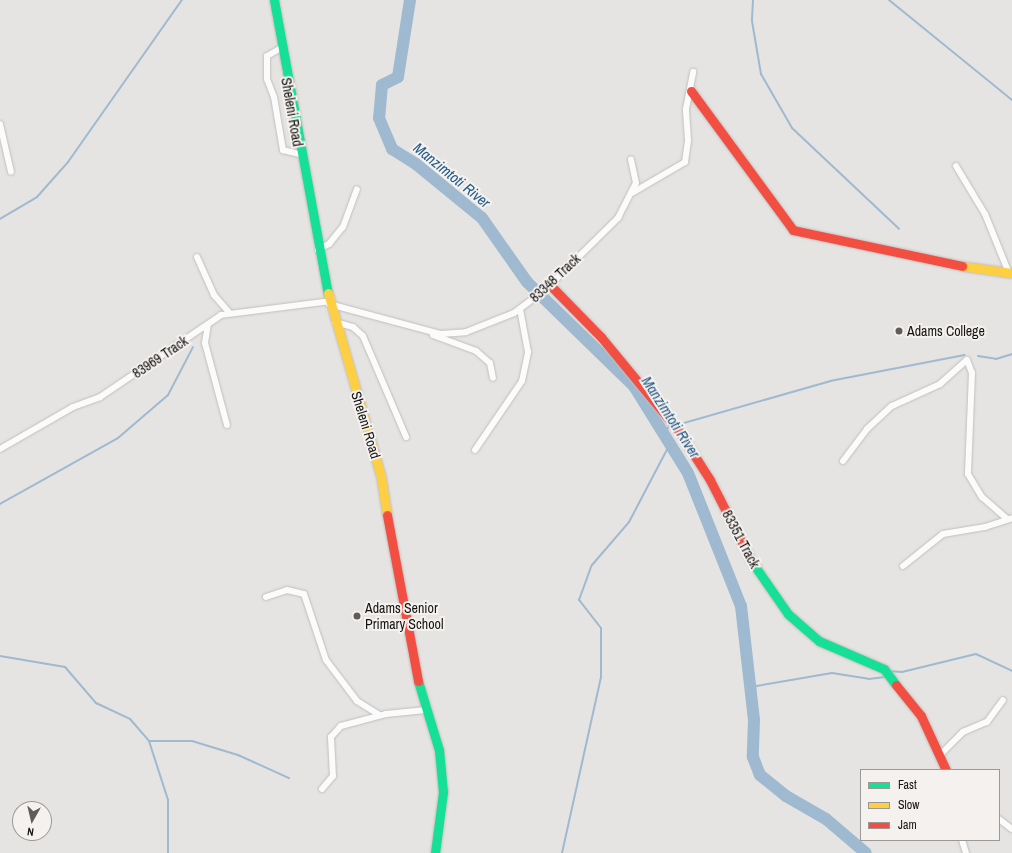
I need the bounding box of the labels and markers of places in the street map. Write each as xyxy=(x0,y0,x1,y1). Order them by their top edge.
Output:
place label: Adams College xyxy=(907,323,985,339)
marker: Adams College xyxy=(894,326,904,336)
place label: Adams Senior Primary School xyxy=(365,600,443,632)
marker: Adams Senior Primary School xyxy=(352,611,362,621)

